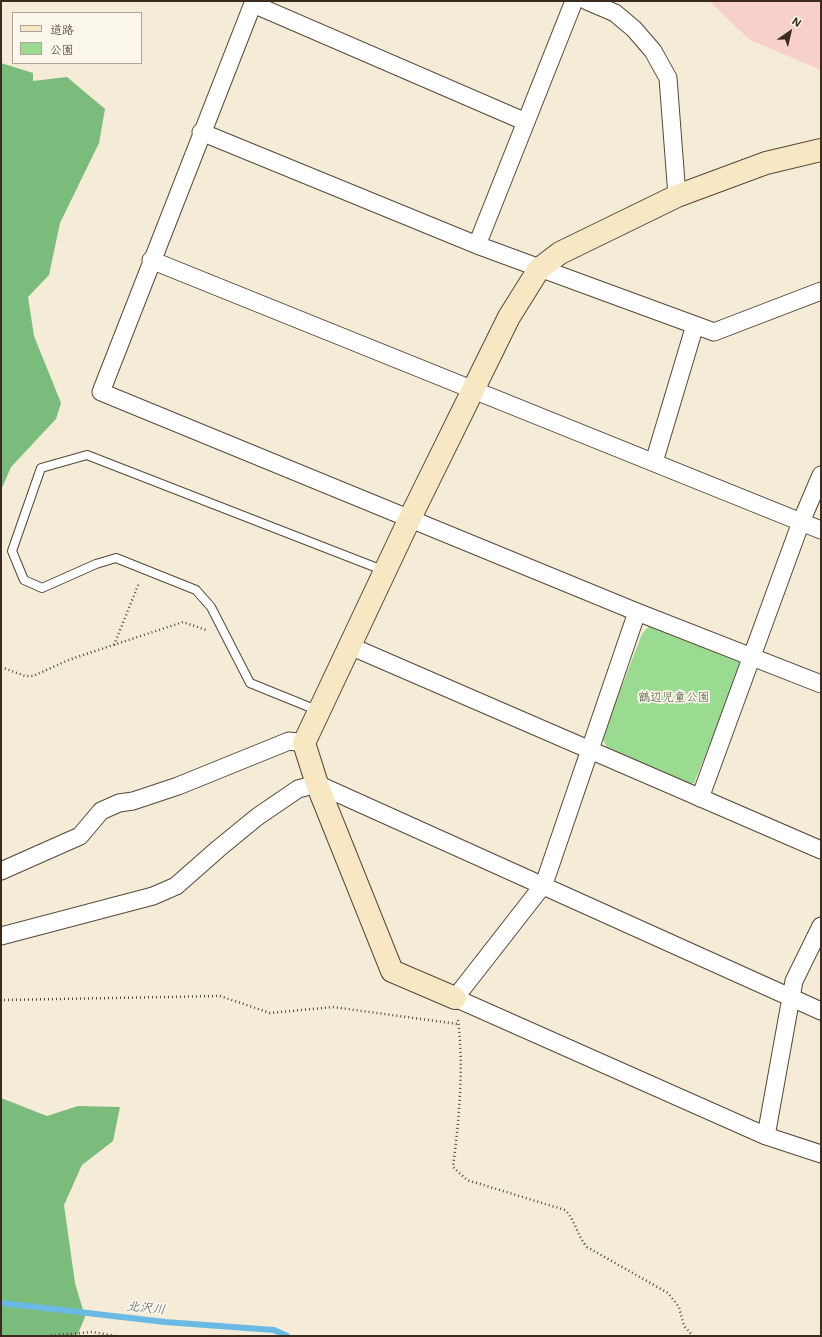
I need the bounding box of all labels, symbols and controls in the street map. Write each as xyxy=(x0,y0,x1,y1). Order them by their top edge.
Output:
legend xyxy=(12,12,142,64)
north arrow xyxy=(770,12,810,52)
text: N xyxy=(789,13,805,30)
text: 道路 xyxy=(50,21,74,37)
text: 公園 xyxy=(50,41,74,57)
park label: 鶴辺児童公園 xyxy=(638,690,710,704)
water label: 北沢川 xyxy=(126,1298,166,1318)

